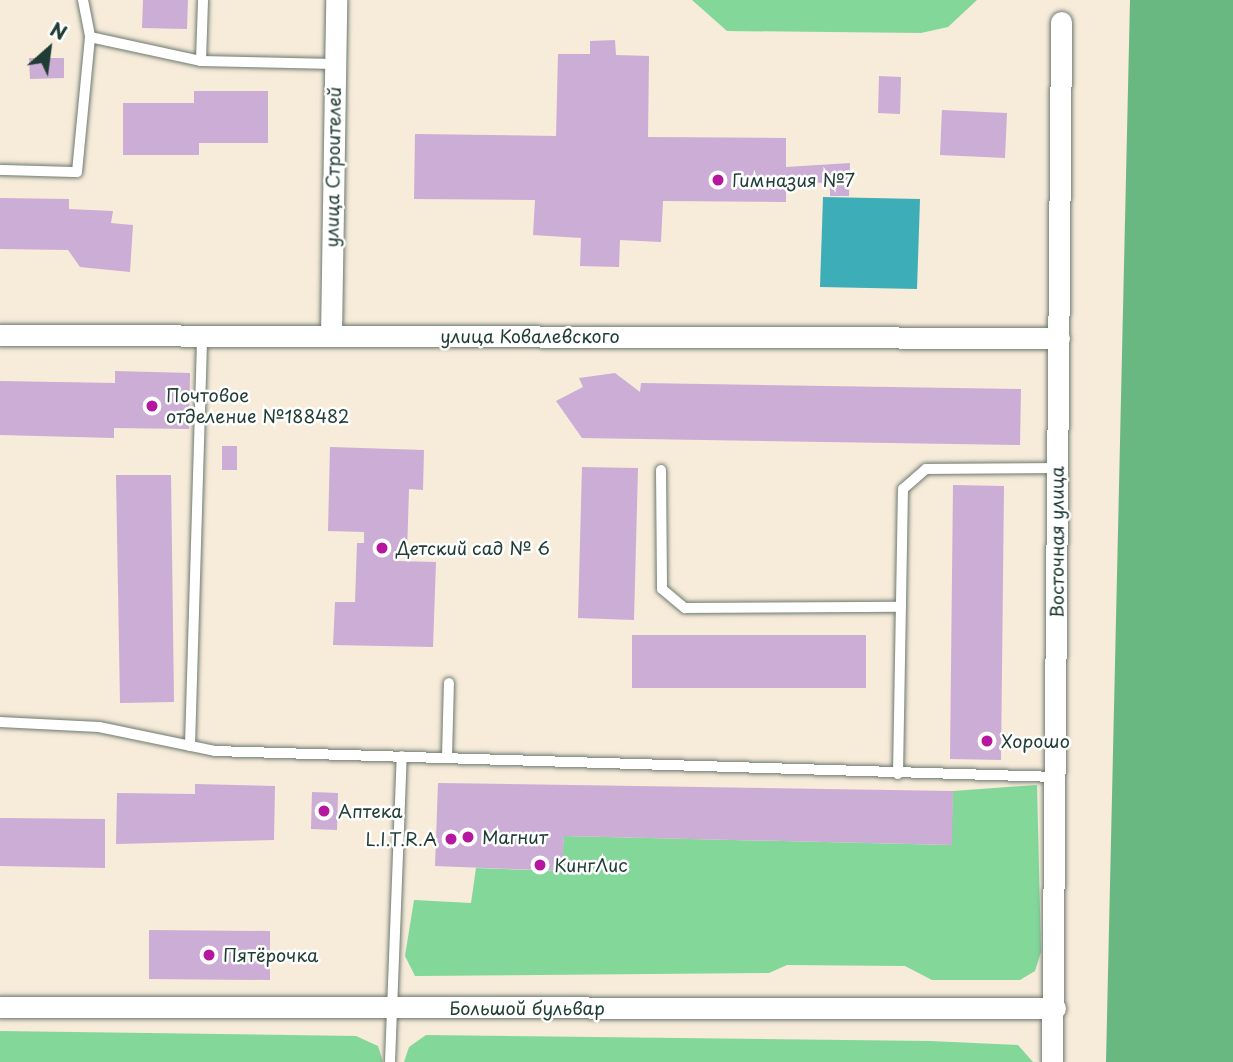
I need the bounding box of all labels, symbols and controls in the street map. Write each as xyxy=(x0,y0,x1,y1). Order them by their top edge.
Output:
north arrow xyxy=(14,14,84,84)
text: N xyxy=(46,15,72,46)
street label: улица Строителей xyxy=(321,86,345,248)
place label: Гимназия №7 xyxy=(732,169,855,191)
marker: Гимназия №7 xyxy=(710,172,726,188)
street label: улица Ковалевского xyxy=(440,325,620,347)
place label: Почтовое отделение №188482 xyxy=(166,385,350,428)
marker: Почтовое отделение №188482 xyxy=(144,398,160,414)
street label: Восточная улица xyxy=(1046,465,1068,619)
place label: Детский сад № 6 xyxy=(396,537,551,559)
marker: Детский сад № 6 xyxy=(374,540,390,556)
place label: Хорошо xyxy=(1001,730,1070,752)
marker: Хорошо xyxy=(979,733,995,749)
place label: Аптека xyxy=(338,800,403,822)
marker: Аптека xyxy=(316,803,332,819)
place label: Магнит xyxy=(482,826,548,848)
place label: L.I.T.R.A xyxy=(365,828,437,850)
marker: Магнит xyxy=(460,829,476,845)
marker: L.I.T.R.A xyxy=(443,831,459,847)
place label: КингЛис xyxy=(554,854,628,876)
marker: КингЛис xyxy=(532,857,548,873)
place label: Пятёрочка xyxy=(223,944,318,966)
marker: Пятёрочка xyxy=(201,947,217,963)
street label: Большой бульвар xyxy=(449,997,605,1019)

